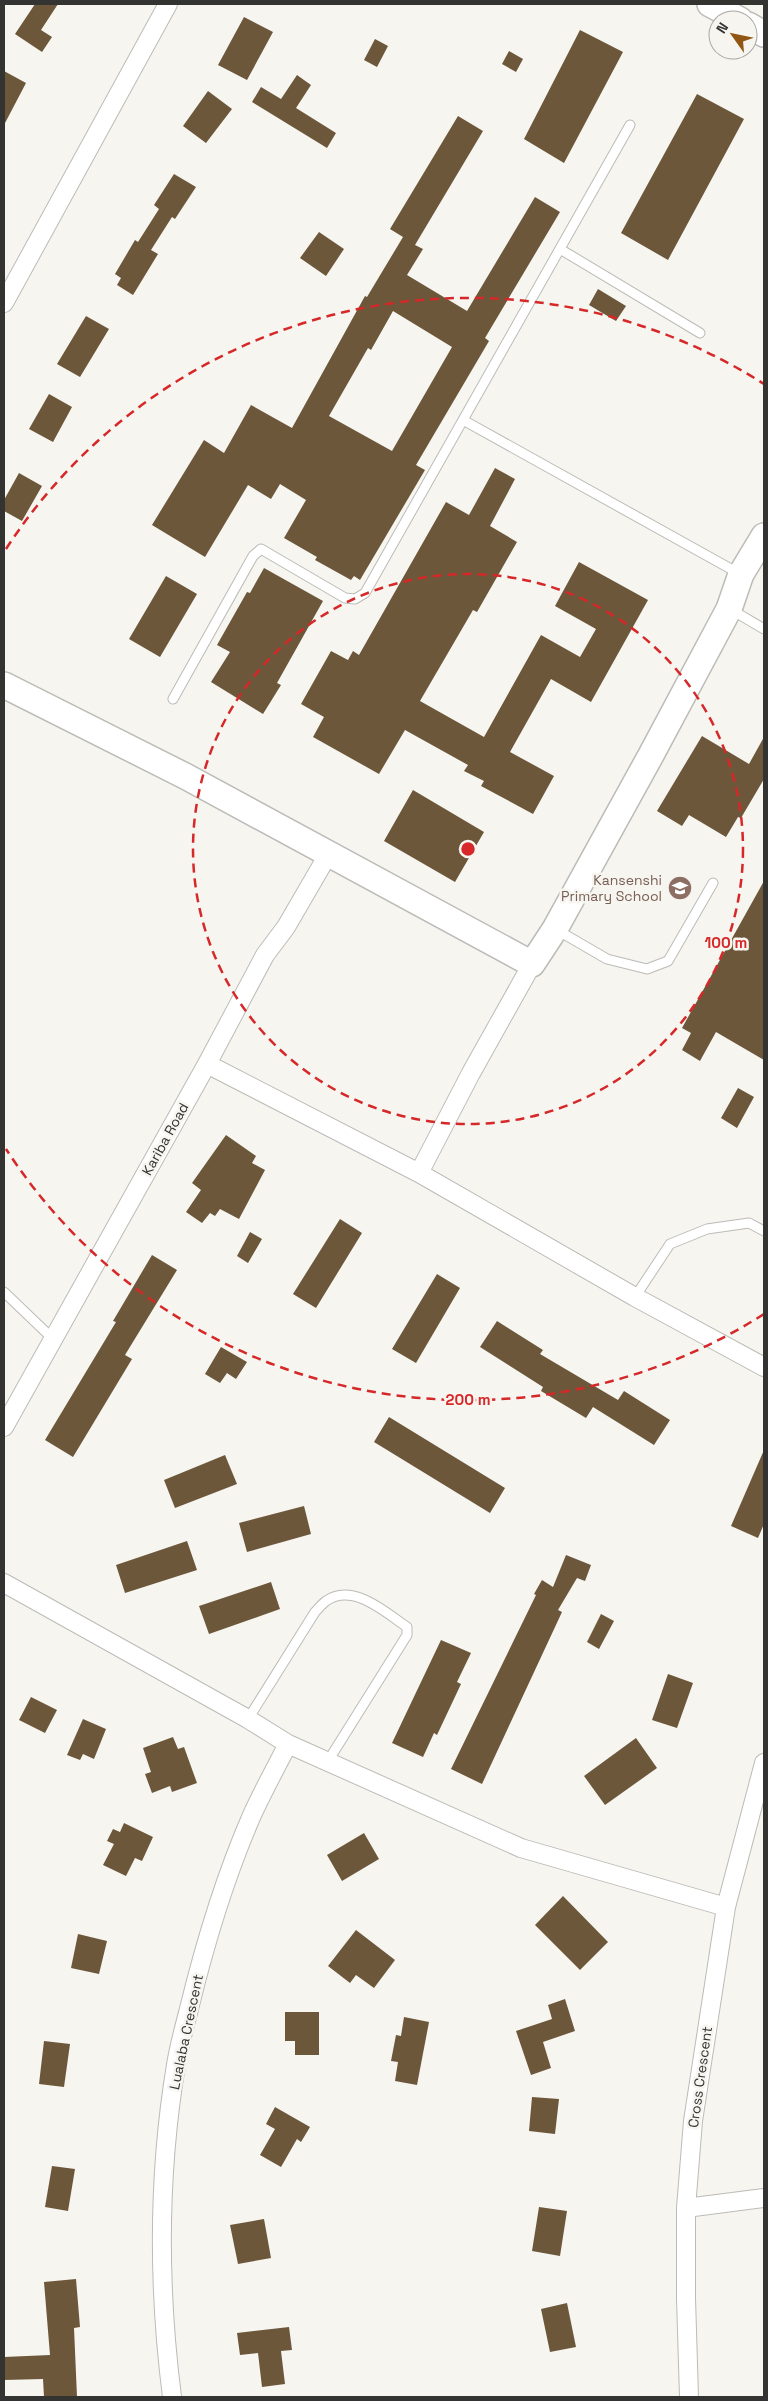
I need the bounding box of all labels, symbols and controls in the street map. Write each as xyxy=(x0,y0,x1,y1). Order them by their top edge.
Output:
north arrow xyxy=(708,10,758,60)
text: N xyxy=(712,19,732,37)
centre of rings xyxy=(459,840,477,858)
place label: Kansenshi Primary School xyxy=(561,871,662,905)
school or university icon: Kansenshi Primary School xyxy=(667,875,693,901)
text: 100 m xyxy=(705,933,747,952)
street label: Kariba Road xyxy=(138,1100,192,1178)
text: 200 m xyxy=(446,1390,490,1409)
street label: Lualaba Crescent xyxy=(165,1973,207,2091)
street label: Cross Crescent xyxy=(684,2025,716,2129)

